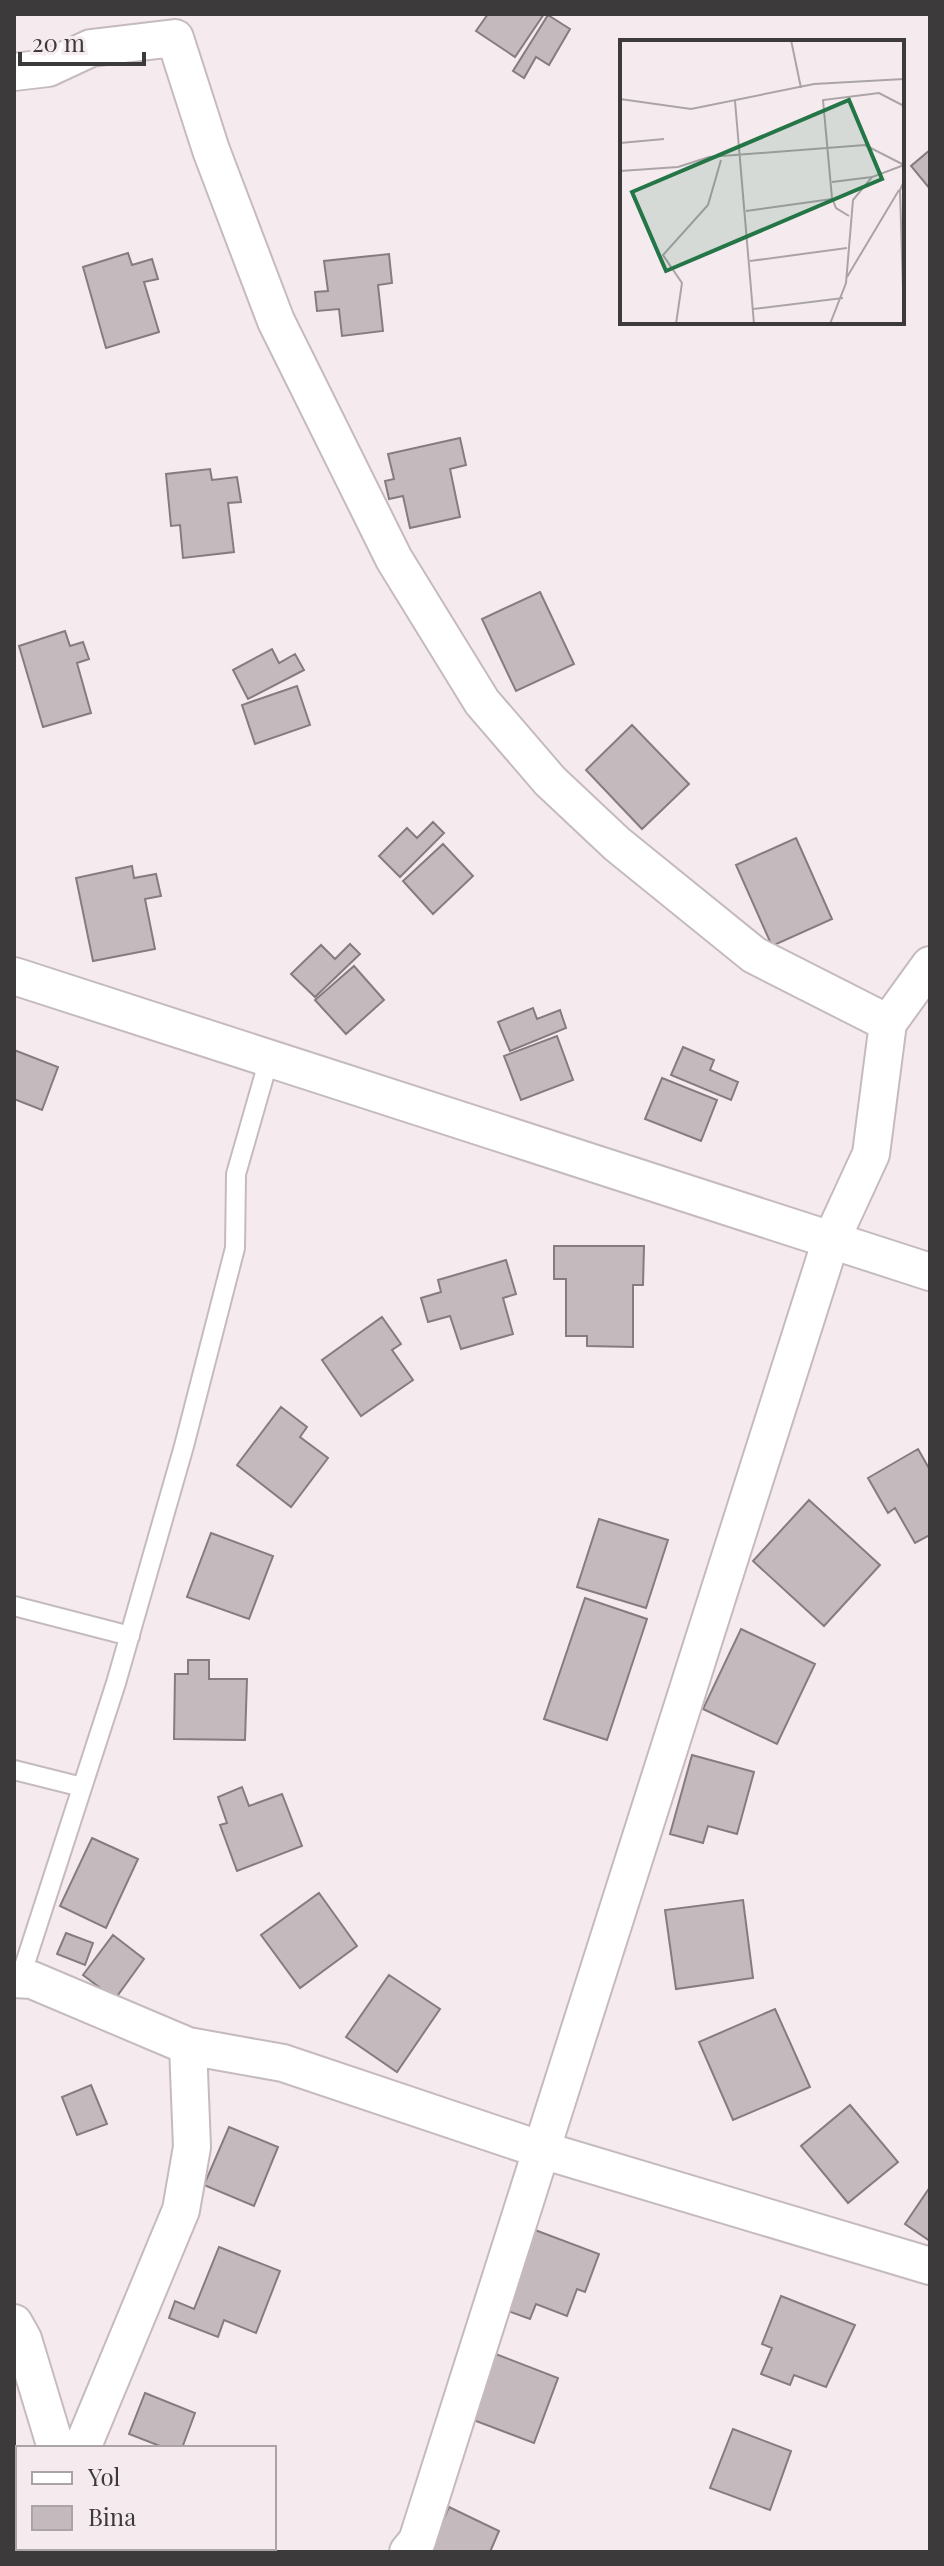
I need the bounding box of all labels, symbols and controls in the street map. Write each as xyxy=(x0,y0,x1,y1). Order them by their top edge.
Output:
scale bar xyxy=(20,16,144,66)
text: 20 m xyxy=(32,26,85,58)
inset map xyxy=(620,40,904,324)
legend xyxy=(16,2446,276,2550)
text: Yol xyxy=(87,2460,120,2492)
text: Bina xyxy=(88,2500,136,2532)

